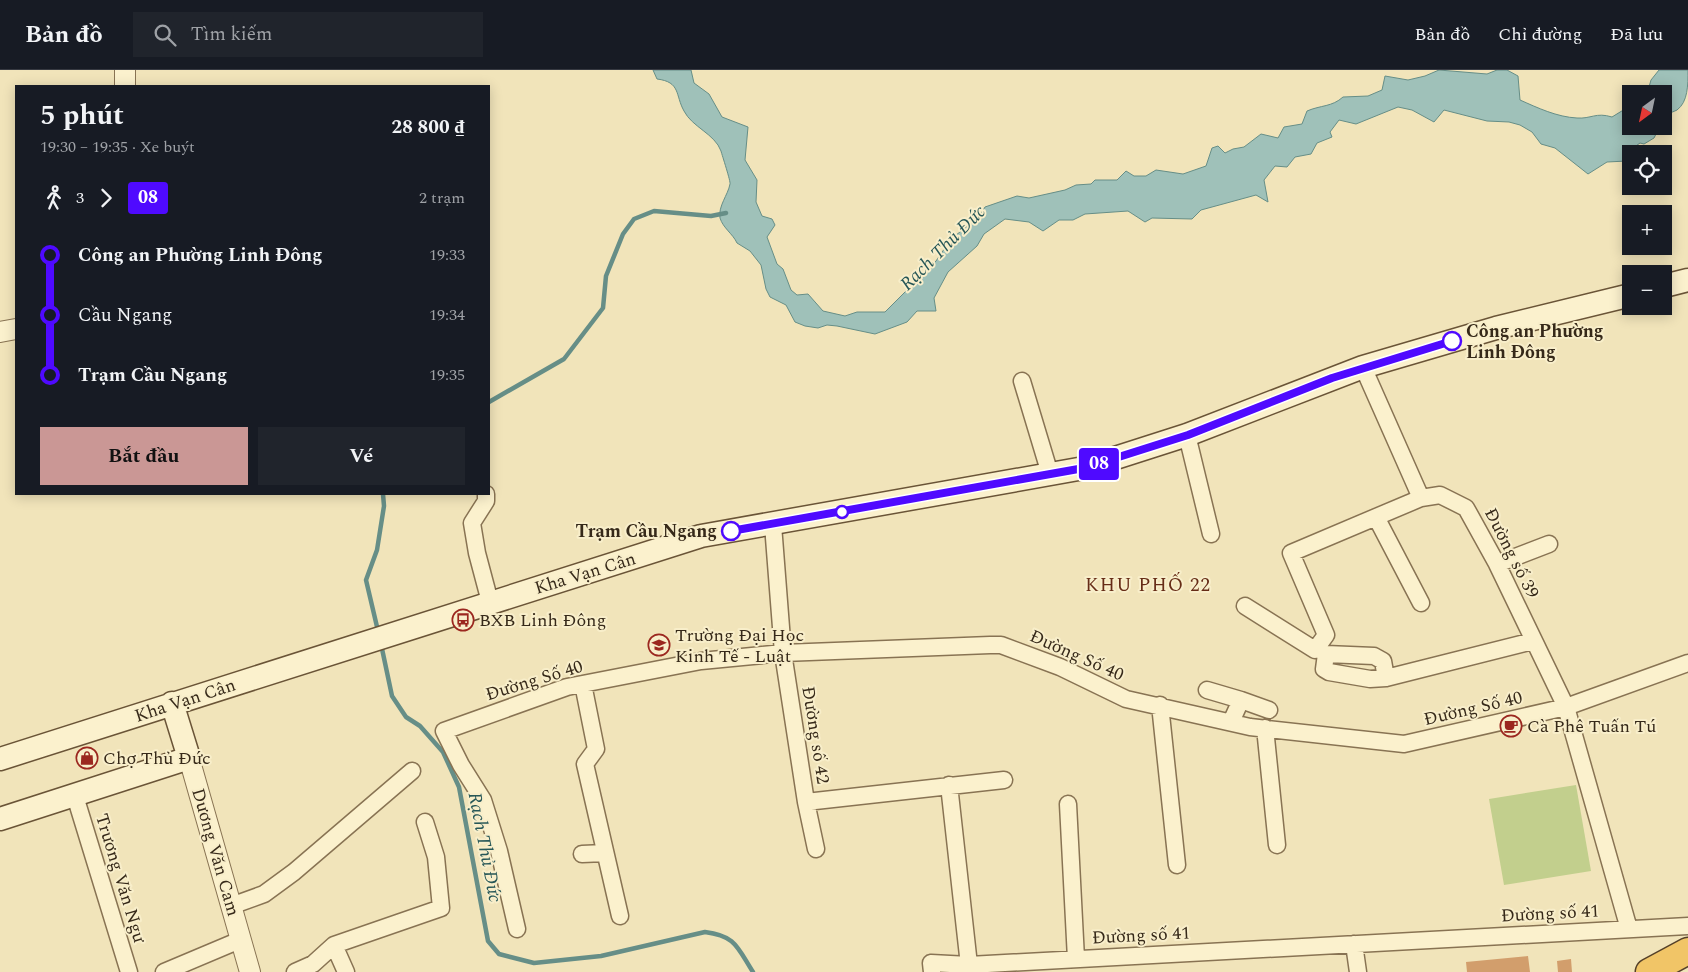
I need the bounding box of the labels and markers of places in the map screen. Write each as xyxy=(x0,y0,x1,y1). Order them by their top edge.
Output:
place label: Công an Phường Linh Đông xyxy=(1466,318,1604,366)
marker: Công an Phường Linh Đông xyxy=(1442,331,1462,351)
unlabelled marker xyxy=(835,505,849,519)
place label: Trạm Cầu Ngang xyxy=(576,518,717,545)
marker: Trạm Cầu Ngang xyxy=(721,521,741,541)
place label: BXB Linh Đông xyxy=(479,607,606,634)
bus stop icon: BXB Linh Đông xyxy=(451,608,475,632)
place label: Trường Đại Học Kinh Tế - Luật xyxy=(675,622,804,670)
school or university icon: Trường Đại Học Kinh Tế - Luật xyxy=(647,633,671,657)
place label: Cà Phê Tuấn Tú xyxy=(1527,713,1656,740)
cafe icon: Cà Phê Tuấn Tú xyxy=(1499,714,1523,738)
place label: Chợ Thủ Đức xyxy=(103,745,211,772)
shop icon: Chợ Thủ Đức xyxy=(75,746,99,770)

